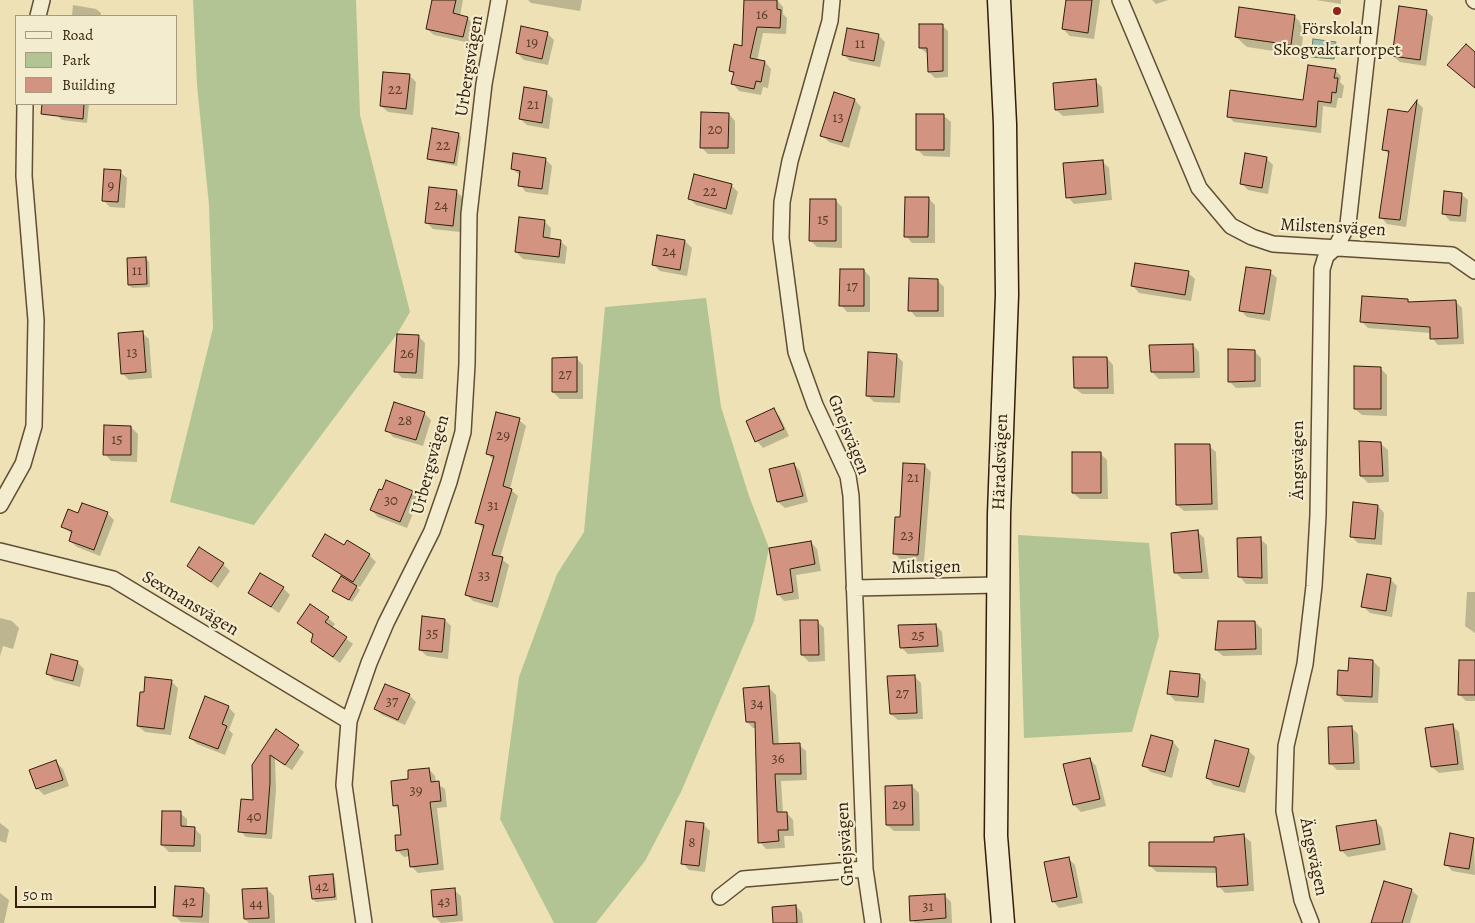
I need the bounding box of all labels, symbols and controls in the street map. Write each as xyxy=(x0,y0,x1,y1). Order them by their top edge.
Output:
marker: Förskolan Skogvaktartorpet xyxy=(1331,5,1343,17)
house number: 16 xyxy=(756,6,768,24)
street label: Urbergsvägen xyxy=(451,14,489,118)
legend xyxy=(15,15,178,105)
place label: Förskolan Skogvaktartorpet xyxy=(1273,19,1401,62)
text: Road xyxy=(62,25,93,45)
house number: 19 xyxy=(526,34,538,52)
house number: 11 xyxy=(855,35,865,53)
text: Park xyxy=(62,50,90,70)
text: Building xyxy=(62,75,115,95)
house number: 22 xyxy=(388,81,402,99)
house number: 21 xyxy=(527,96,539,114)
house number: 13 xyxy=(832,109,844,127)
house number: 20 xyxy=(707,121,723,139)
house number: 22 xyxy=(436,137,450,155)
house number: 9 xyxy=(108,177,114,195)
house number: 22 xyxy=(703,183,717,201)
house number: 24 xyxy=(434,197,448,215)
house number: 15 xyxy=(817,211,829,229)
street label: Milstensvägen xyxy=(1280,214,1386,242)
house number: 24 xyxy=(662,243,676,261)
house number: 11 xyxy=(132,262,142,280)
house number: 17 xyxy=(846,278,858,296)
house number: 13 xyxy=(126,344,138,362)
house number: 26 xyxy=(400,345,414,363)
house number: 27 xyxy=(558,366,572,384)
street label: Gnejsvägen xyxy=(822,392,874,478)
house number: 28 xyxy=(398,412,412,430)
street label: Urbergsvägen xyxy=(407,413,455,517)
street label: Häradsvägen xyxy=(989,413,1013,511)
street label: Ängsvägen xyxy=(1288,420,1310,500)
house number: 29 xyxy=(496,427,510,445)
house number: 15 xyxy=(111,431,123,449)
house number: 21 xyxy=(907,469,919,487)
house number: 30 xyxy=(384,492,398,510)
house number: 31 xyxy=(487,497,499,515)
house number: 23 xyxy=(900,527,914,545)
street label: Milstigen xyxy=(891,557,961,579)
street label: Sexmansvägen xyxy=(138,567,242,641)
house number: 33 xyxy=(478,567,490,585)
house number: 35 xyxy=(426,625,438,643)
house number: 25 xyxy=(911,627,925,645)
house number: 27 xyxy=(895,685,909,703)
house number: 37 xyxy=(386,693,398,711)
house number: 34 xyxy=(750,695,764,713)
house number: 36 xyxy=(771,750,785,768)
house number: 39 xyxy=(409,782,423,800)
house number: 29 xyxy=(892,796,906,814)
street label: Gnejsvägen xyxy=(832,801,860,887)
house number: 40 xyxy=(247,808,261,826)
street label: Ängsvägen xyxy=(1294,816,1332,898)
house number: 8 xyxy=(688,834,696,852)
scale bar xyxy=(18,876,159,908)
house number: 42 xyxy=(315,878,329,896)
text: 50 m xyxy=(23,885,53,905)
house number: 42 xyxy=(182,893,196,911)
house number: 43 xyxy=(437,893,451,911)
house number: 44 xyxy=(249,895,263,913)
house number: 31 xyxy=(922,898,934,916)

